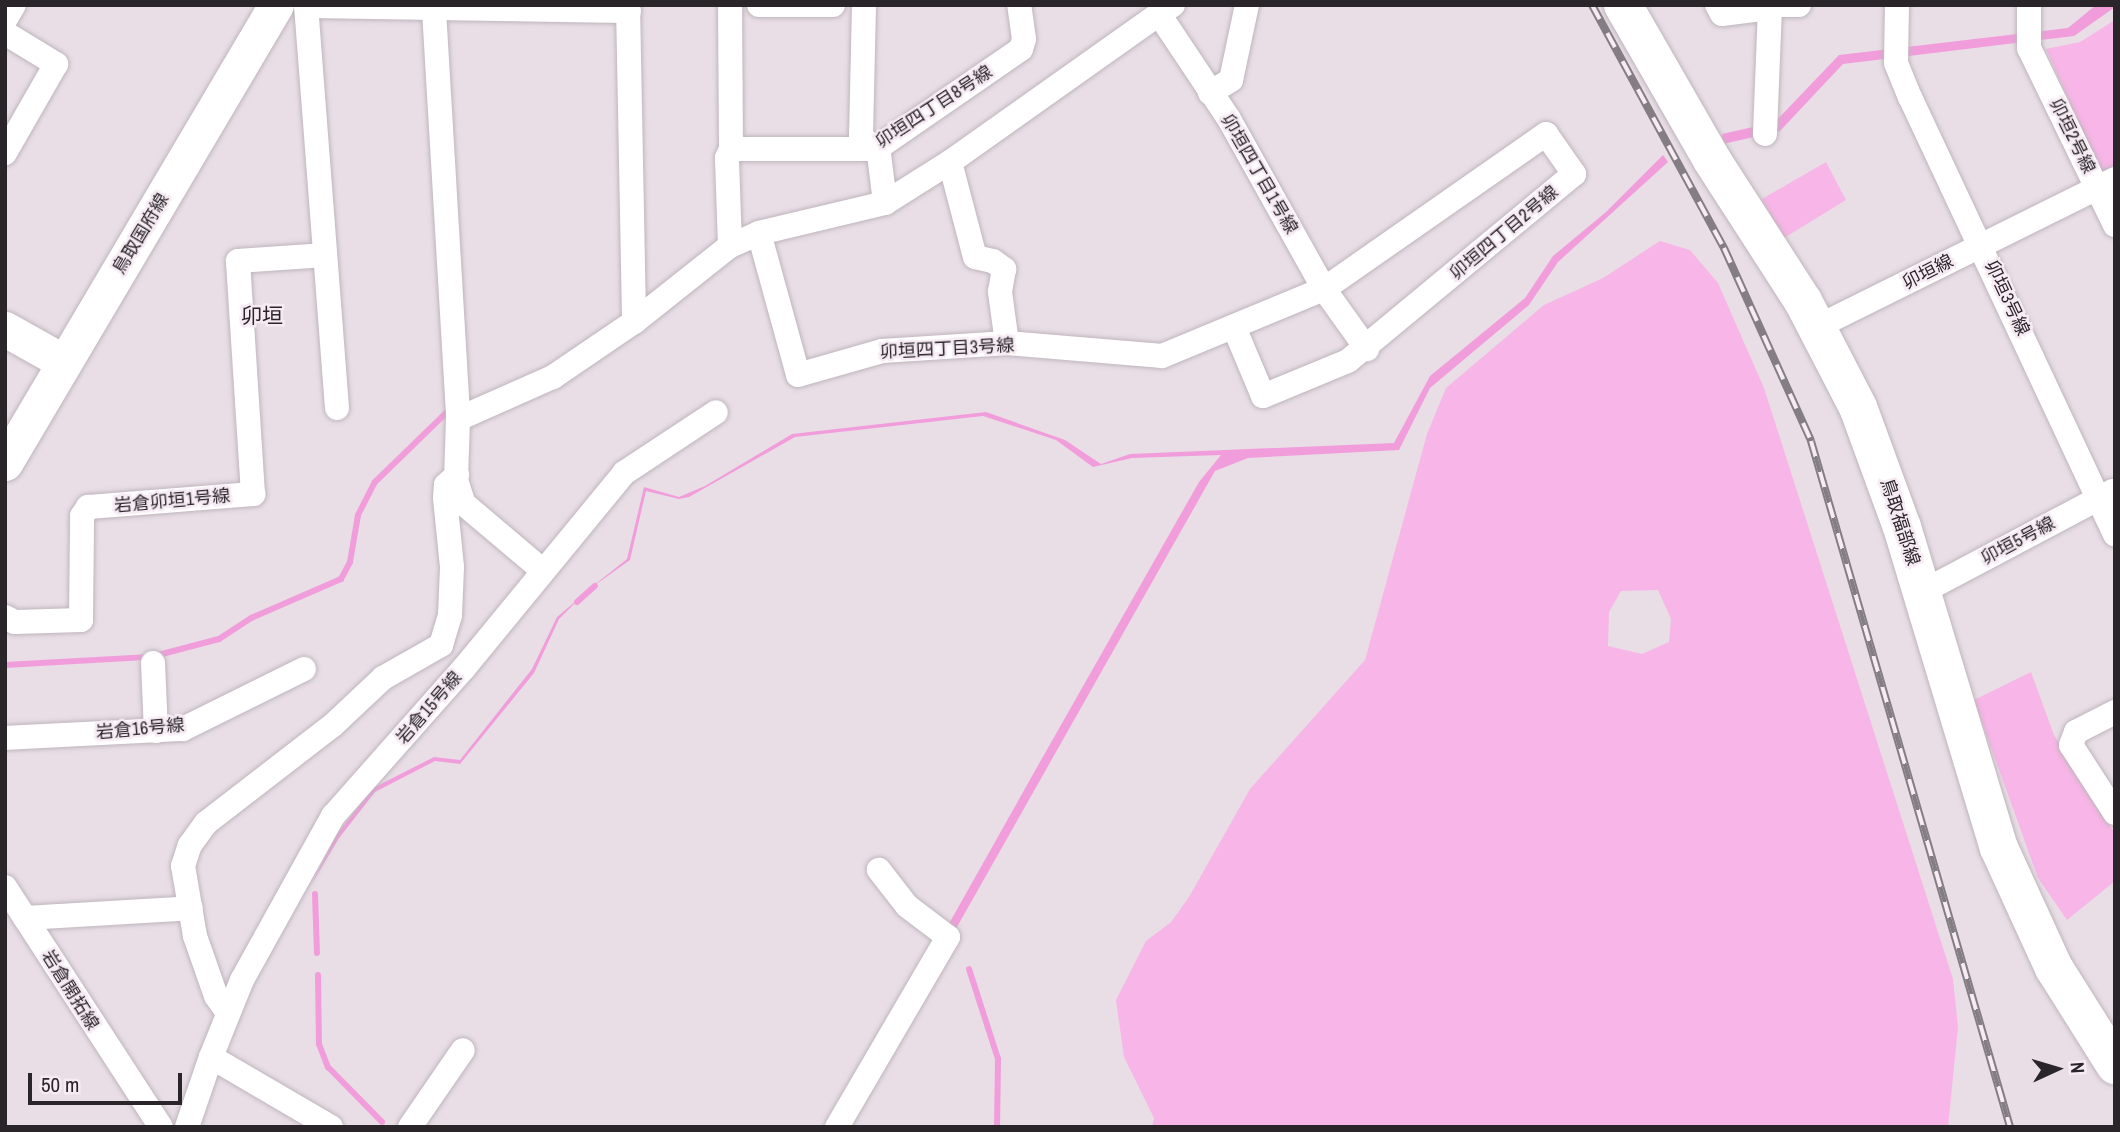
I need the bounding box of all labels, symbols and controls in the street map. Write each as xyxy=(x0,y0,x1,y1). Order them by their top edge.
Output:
street label: 卯垣四丁目8号線 xyxy=(872,61,996,153)
street label: 卯垣2号線 xyxy=(2045,95,2099,177)
street label: 卯垣四丁目1号線 xyxy=(1216,110,1302,238)
street label: 卯垣四丁目2号線 xyxy=(1446,182,1562,284)
street label: 鳥取国府線 xyxy=(109,190,173,278)
street label: 卯垣線 xyxy=(1899,250,1957,294)
street label: 卯垣3号線 xyxy=(1980,257,2034,339)
district label: 卯垣 xyxy=(241,303,283,329)
street label: 卯垣四丁目3号線 xyxy=(879,335,1015,363)
street label: 鳥取福部線 xyxy=(1876,476,1924,568)
street label: 岩倉卯垣1号線 xyxy=(113,485,231,517)
street label: 卯垣5号線 xyxy=(1978,513,2058,569)
street label: 岩倉15号線 xyxy=(392,668,466,748)
street label: 岩倉16号線 xyxy=(95,714,185,744)
street label: 岩倉開拓線 xyxy=(37,946,103,1034)
north arrow xyxy=(2022,1034,2092,1104)
scale bar xyxy=(32,1058,186,1102)
text: N xyxy=(2065,1061,2091,1074)
text: 50 m xyxy=(41,1070,79,1099)

